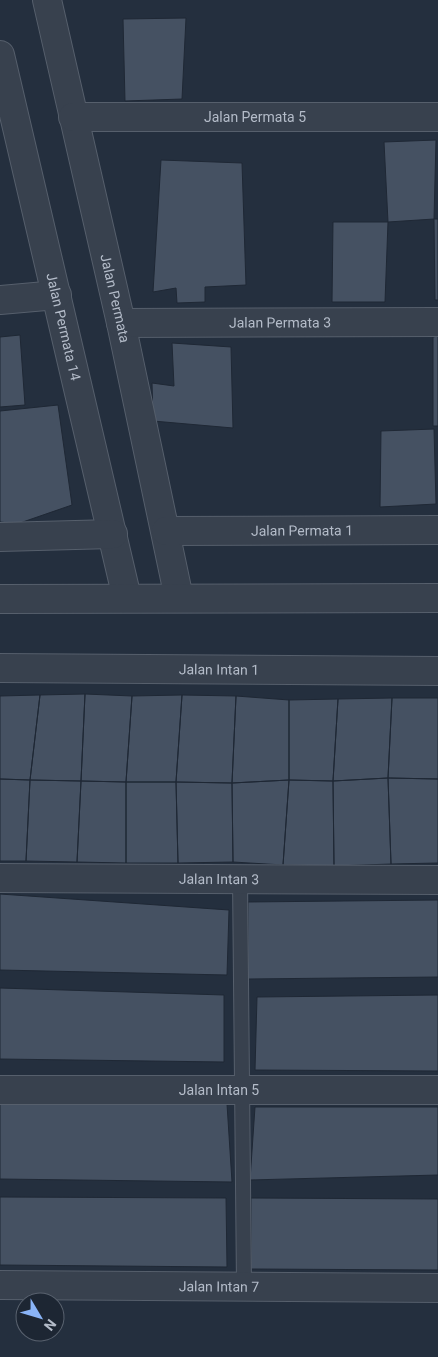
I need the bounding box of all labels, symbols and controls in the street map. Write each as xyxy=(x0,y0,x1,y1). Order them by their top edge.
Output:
street label: Jalan Permata 5 xyxy=(204,109,306,125)
street label: Jalan Permata xyxy=(97,252,133,344)
street label: Jalan Permata 14 xyxy=(43,271,84,382)
street label: Jalan Permata 3 xyxy=(229,314,331,331)
street label: Jalan Permata 1 xyxy=(251,522,353,539)
street label: Jalan Intan 1 xyxy=(179,661,259,678)
street label: Jalan Intan 3 xyxy=(179,871,259,887)
street label: Jalan Intan 5 xyxy=(179,1082,259,1098)
street label: Jalan Intan 7 xyxy=(179,1278,259,1295)
north arrow xyxy=(15,1292,65,1342)
text: N xyxy=(41,1316,60,1334)

